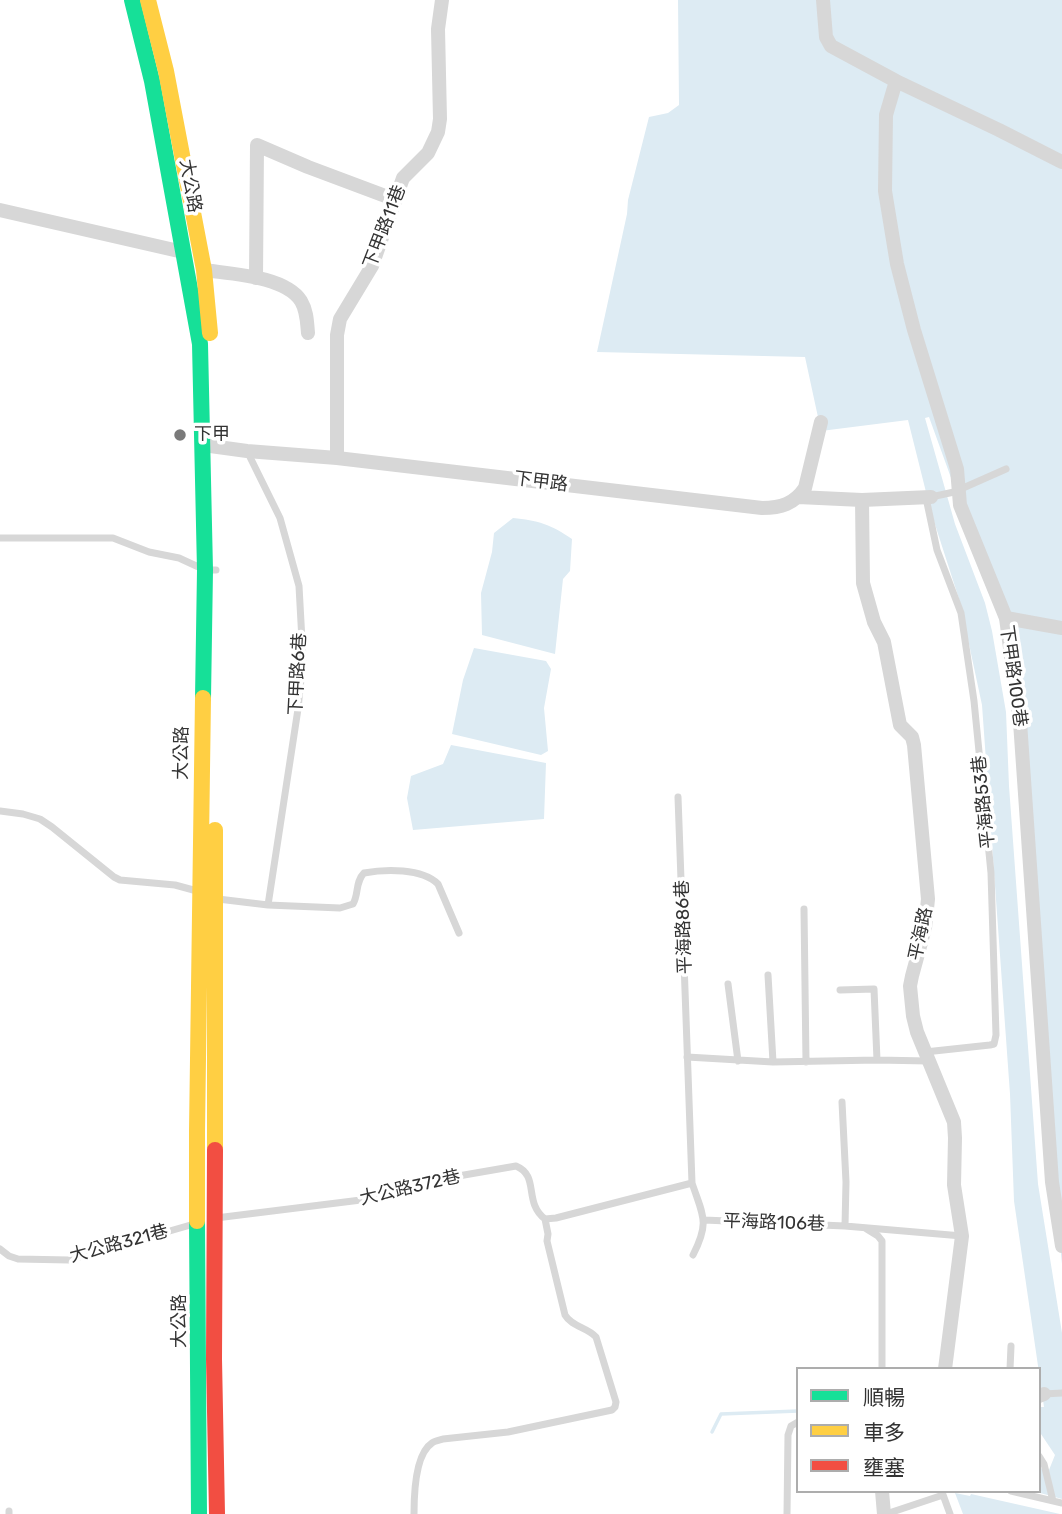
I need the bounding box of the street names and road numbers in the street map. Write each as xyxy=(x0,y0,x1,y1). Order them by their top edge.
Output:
street label: 大公路 xyxy=(175,158,205,214)
street label: 下甲路11巷 xyxy=(359,182,411,272)
street label: 下甲路 xyxy=(513,468,569,496)
street label: 下甲路100巷 xyxy=(995,624,1031,728)
street label: 下甲路6巷 xyxy=(285,632,311,716)
street label: 大公路 xyxy=(171,726,193,780)
street label: 平海路53巷 xyxy=(968,754,1000,850)
street label: 平海路86巷 xyxy=(672,880,696,974)
street label: 平海路 xyxy=(905,905,937,963)
street label: 大公路372巷 xyxy=(358,1166,462,1210)
street label: 平海路106巷 xyxy=(723,1210,825,1236)
street label: 大公路321巷 xyxy=(67,1220,171,1268)
street label: 大公路 xyxy=(169,1294,191,1348)

